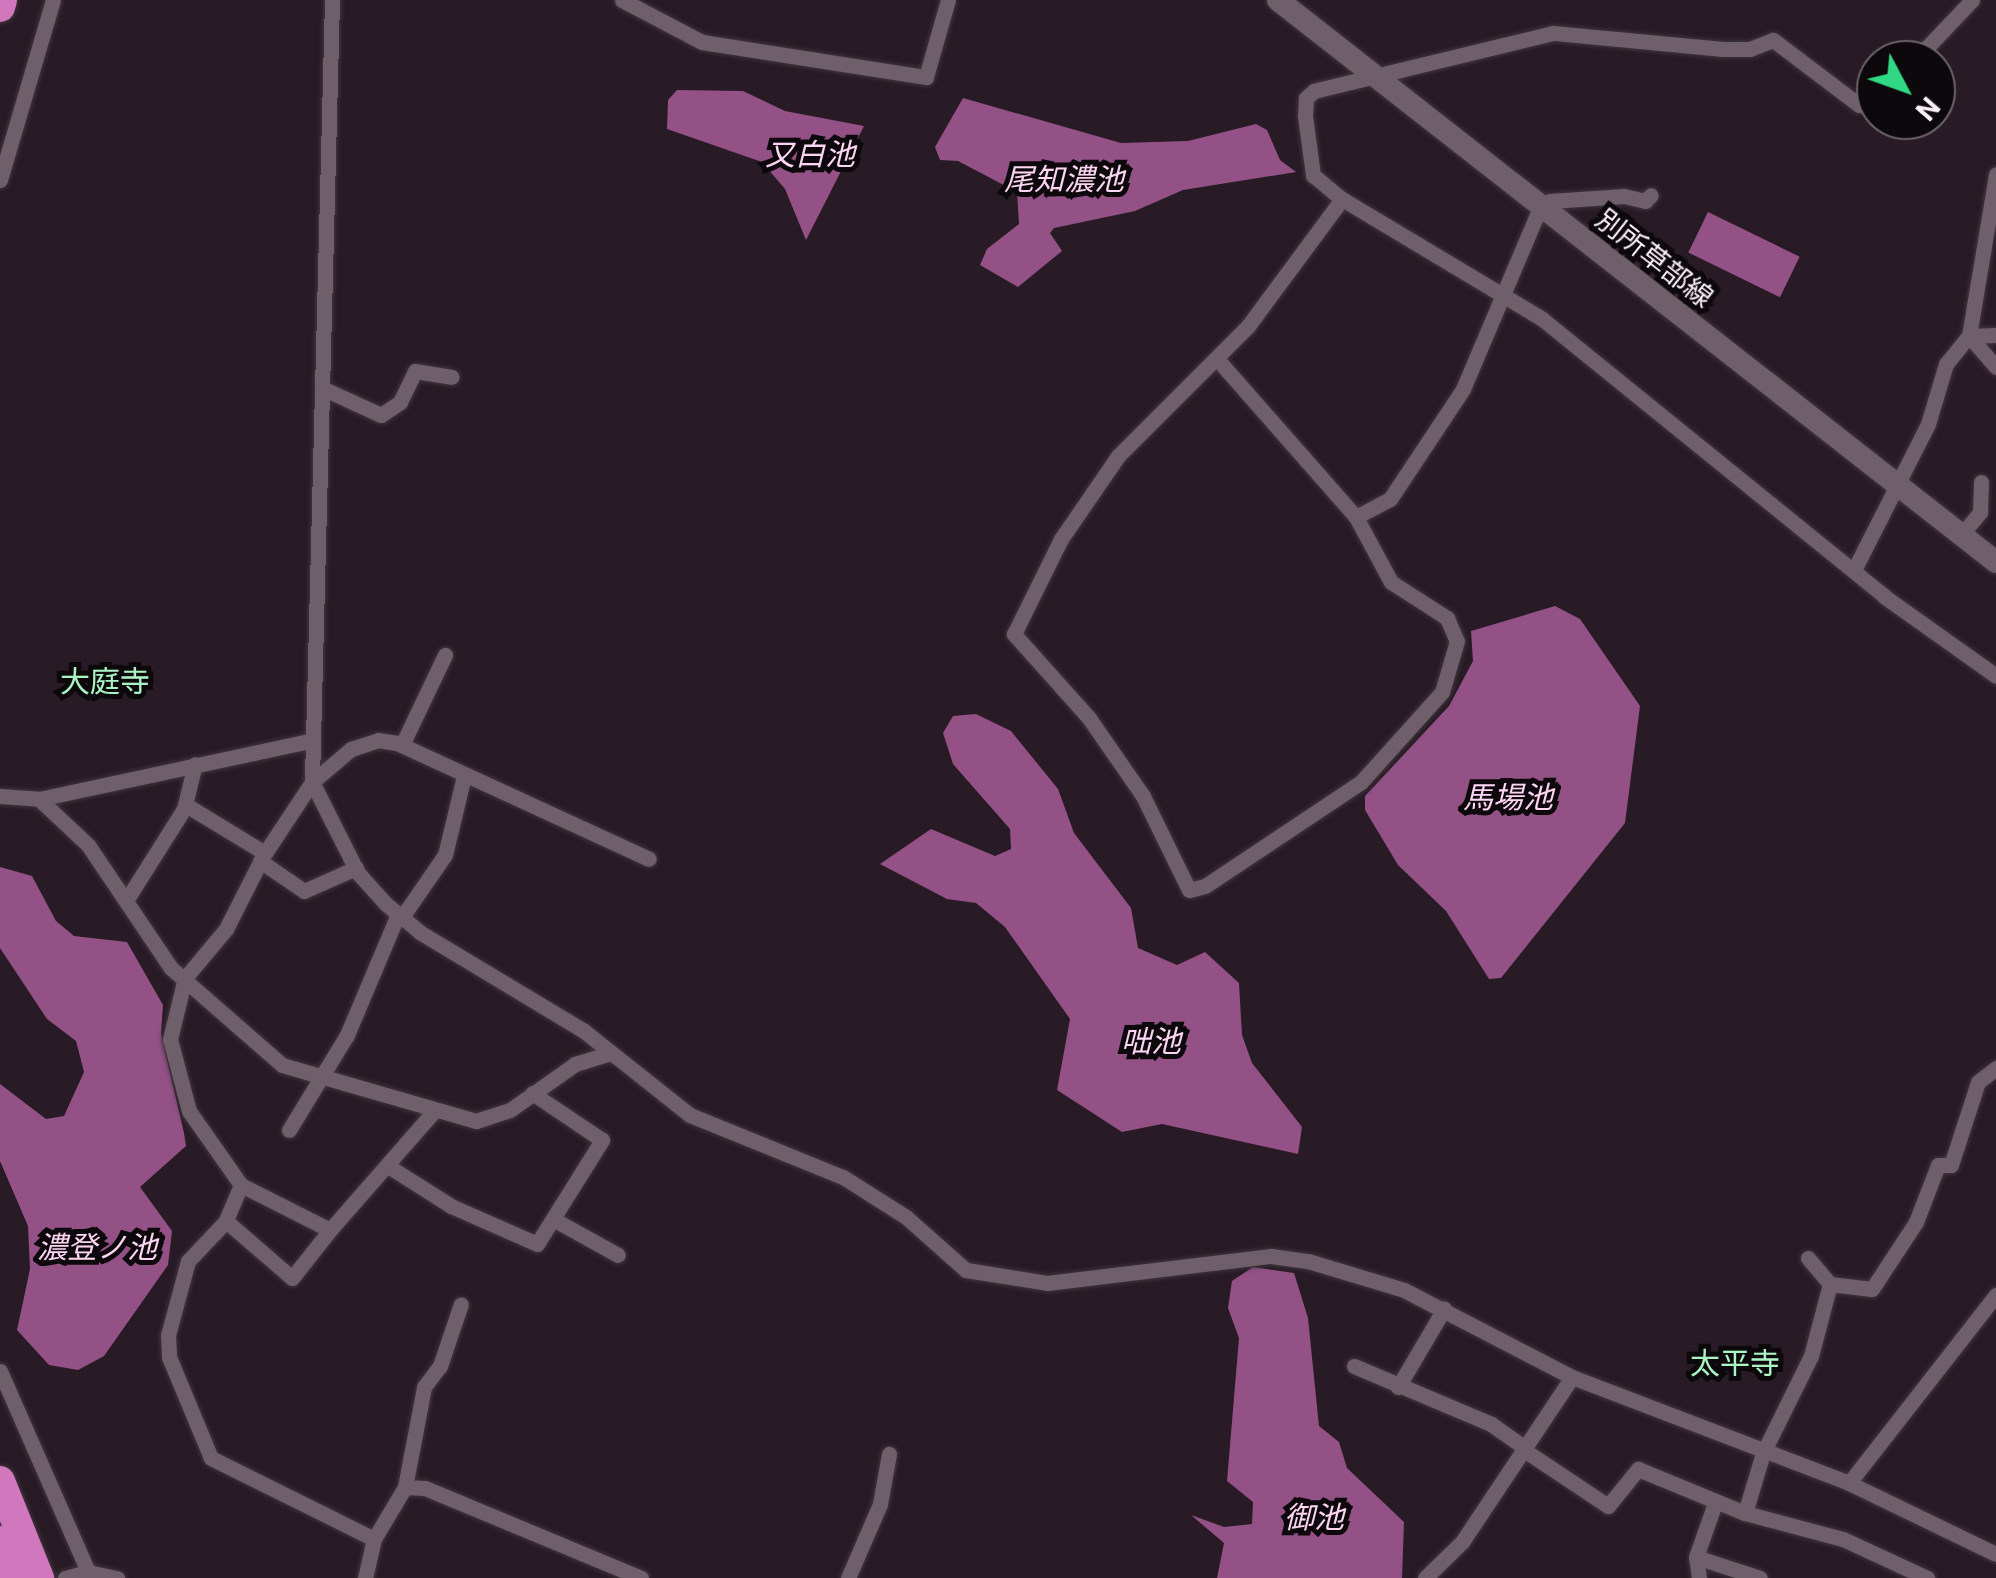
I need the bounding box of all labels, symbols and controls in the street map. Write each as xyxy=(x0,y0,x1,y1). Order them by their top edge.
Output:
north arrow xyxy=(1856,40,1956,140)
text: N xyxy=(1909,90,1946,127)
water label: 又白池 xyxy=(765,137,855,173)
water label: 尾知濃池 xyxy=(1004,162,1124,198)
street label: 別所草部線 xyxy=(1588,203,1720,315)
district label: 大庭寺 xyxy=(60,664,150,700)
water label: 馬場池 xyxy=(1463,780,1553,816)
water label: 咄池 xyxy=(1121,1024,1181,1060)
water label: 濃登ノ池 xyxy=(37,1230,157,1266)
district label: 太平寺 xyxy=(1690,1346,1780,1382)
water label: 御池 xyxy=(1284,1500,1344,1536)

